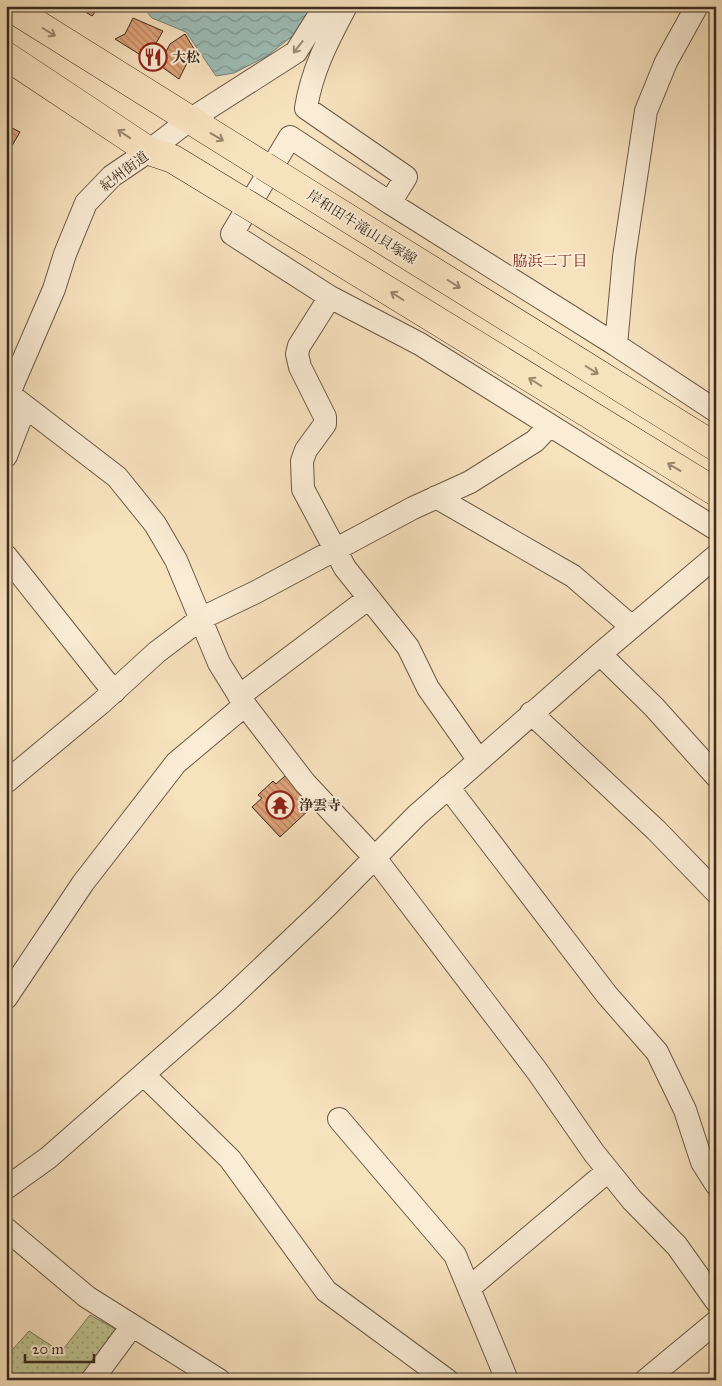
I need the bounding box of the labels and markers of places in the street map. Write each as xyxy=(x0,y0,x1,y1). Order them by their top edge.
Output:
restaurant icon: 大松 xyxy=(138,42,168,72)
place label: 大松 xyxy=(172,49,200,66)
temple icon: 浄雲寺 xyxy=(265,790,295,820)
place label: 浄雲寺 xyxy=(299,797,341,814)

